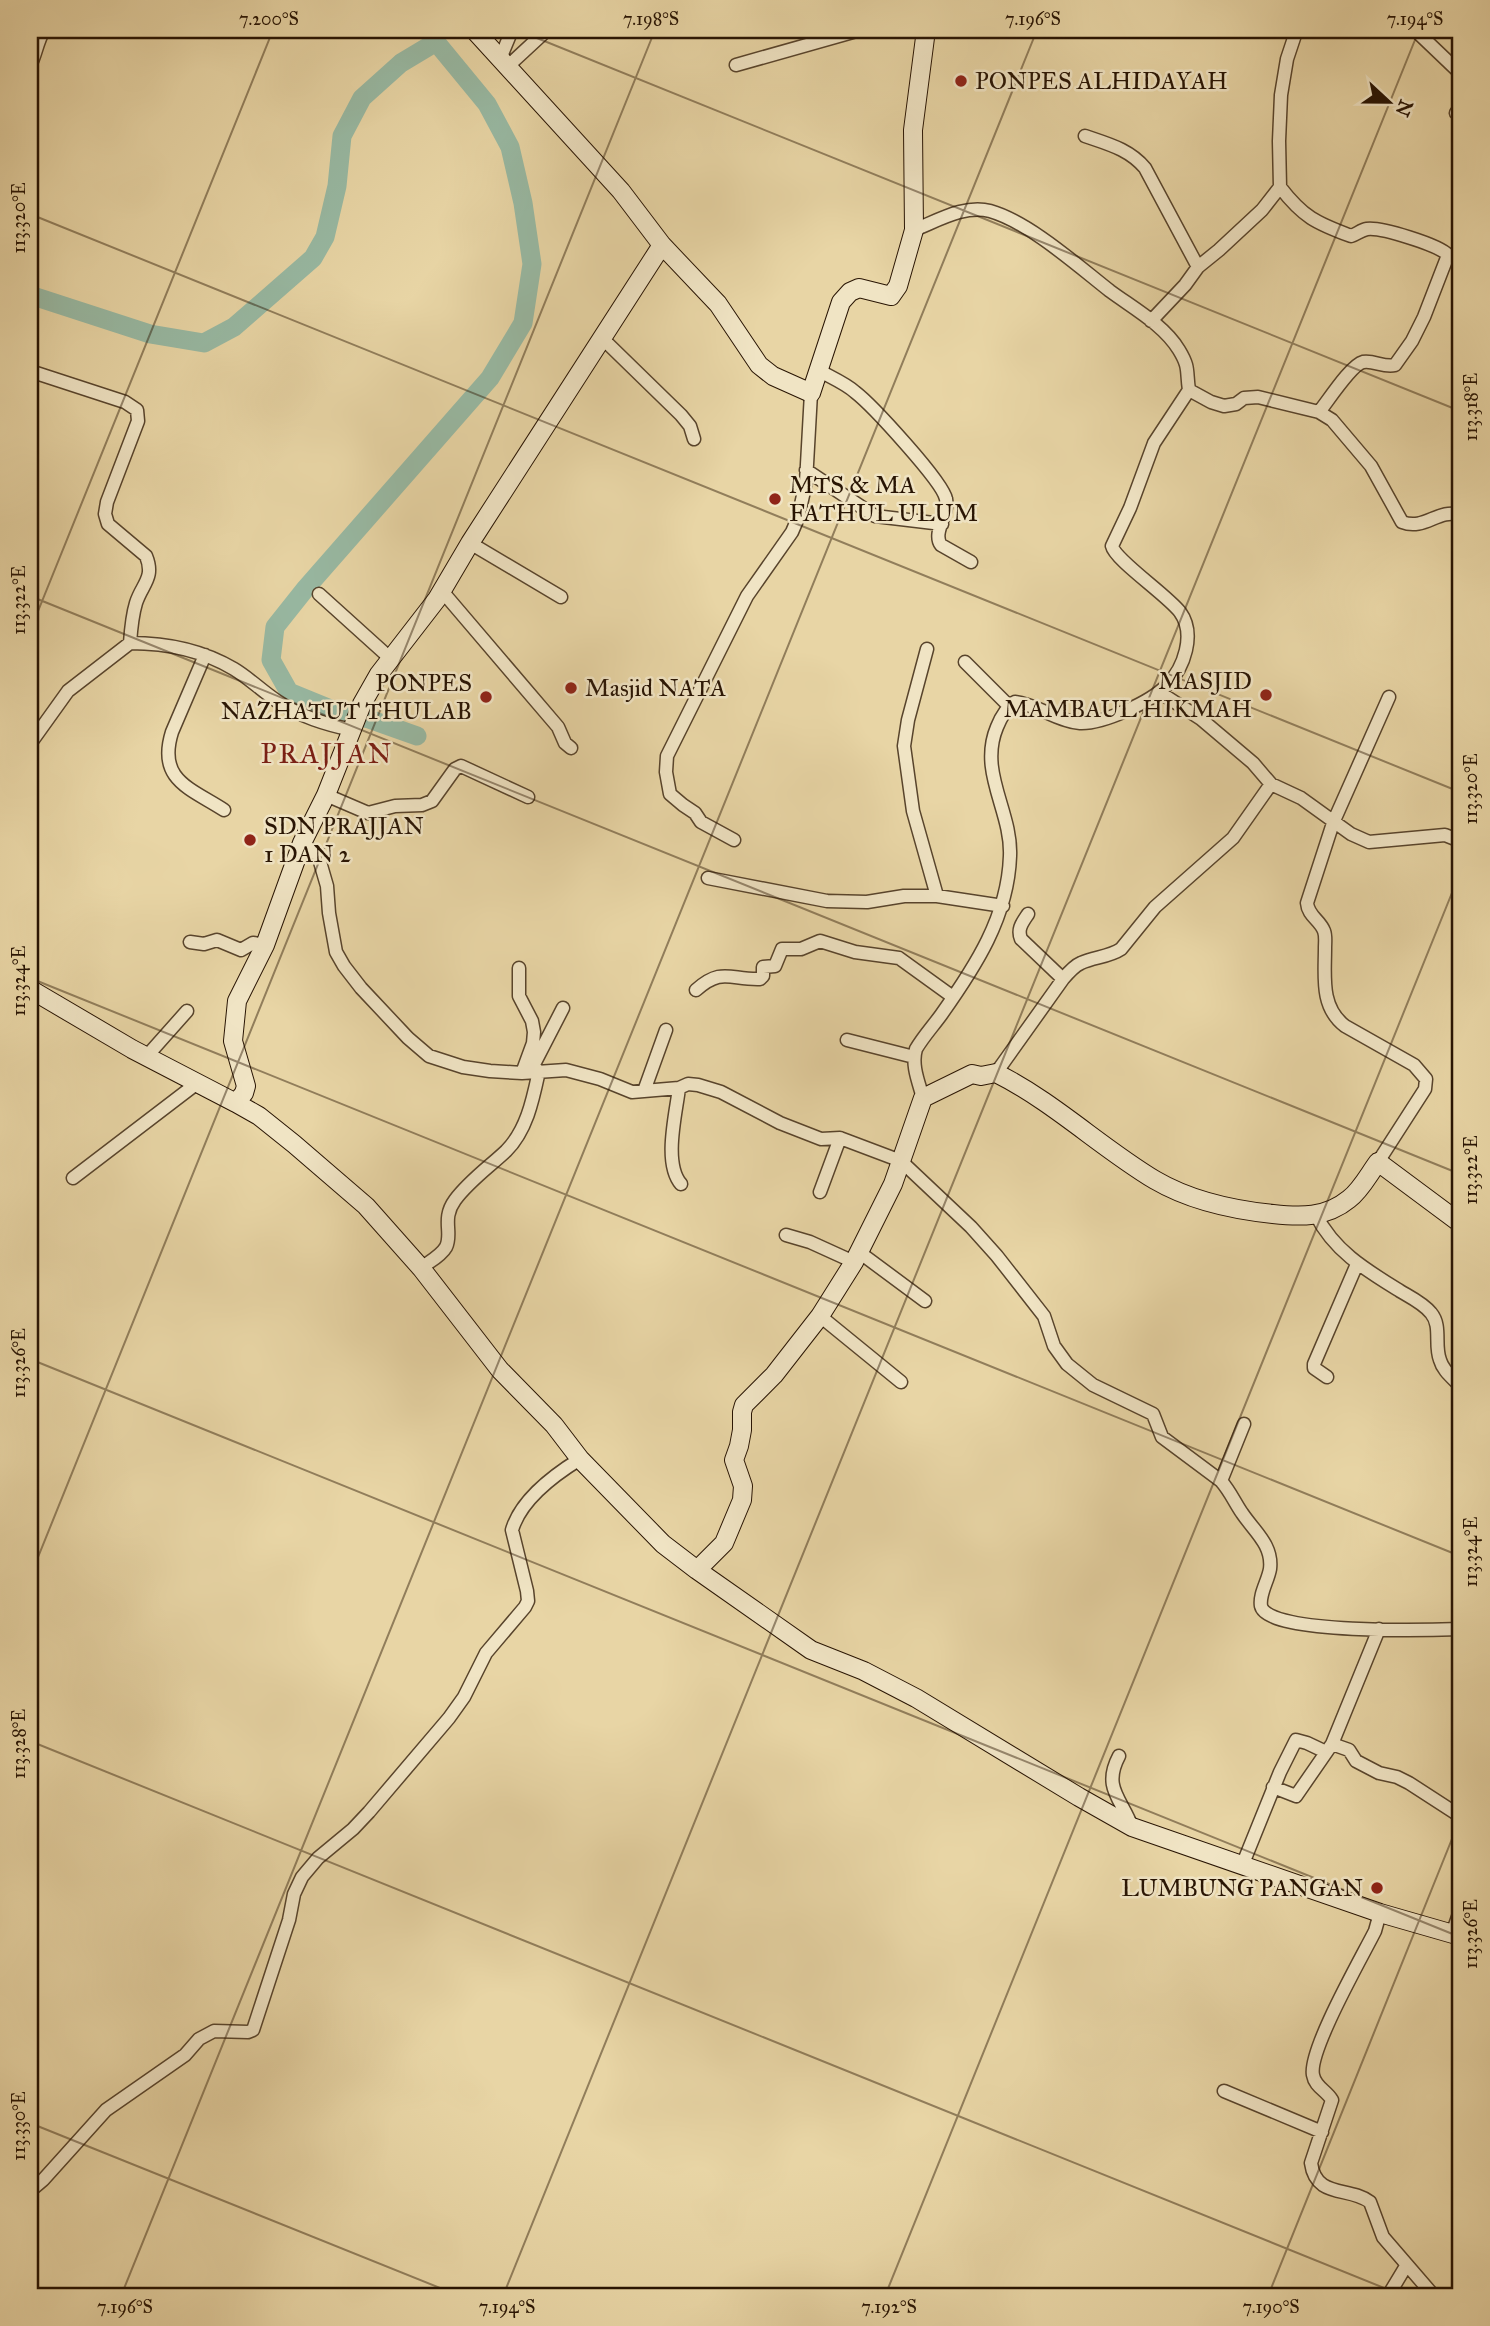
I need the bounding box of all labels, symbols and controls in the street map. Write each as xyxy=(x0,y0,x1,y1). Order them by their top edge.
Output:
text: 7.200°S xyxy=(239,8,299,30)
text: 7.198°S xyxy=(623,8,679,30)
text: 7.196°S xyxy=(1005,8,1061,30)
text: 7.194°S xyxy=(1387,8,1443,30)
place label: PONPES ALHIDAYAH xyxy=(975,66,1228,96)
north arrow xyxy=(1354,66,1424,136)
marker: PONPES ALHIDAYAH xyxy=(953,73,969,89)
text: N xyxy=(1391,96,1418,120)
text: 113.320°E xyxy=(8,182,30,254)
text: 113.318°E xyxy=(1460,373,1482,441)
place label: MTS & MA FATHUL ULUM xyxy=(789,470,978,528)
marker: MTS & MA FATHUL ULUM xyxy=(767,491,783,507)
text: 113.322°E xyxy=(8,565,30,635)
place label: MASJID MAMBAUL HIKMAH xyxy=(1004,666,1252,724)
place label: PONPES NAZHATUT THULAB xyxy=(221,668,472,726)
place label: Masjid NATA xyxy=(585,673,726,703)
marker: Masjid NATA xyxy=(563,680,579,696)
marker: MASJID MAMBAUL HIKMAH xyxy=(1258,687,1274,703)
marker: PONPES NAZHATUT THULAB xyxy=(478,689,494,705)
district label: PRAJJAN xyxy=(261,736,393,771)
text: 113.320°E xyxy=(1460,753,1482,825)
place label: SDN PRAJJAN 1 DAN 2 xyxy=(264,811,424,869)
marker: SDN PRAJJAN 1 DAN 2 xyxy=(242,832,258,848)
text: 113.324°E xyxy=(8,946,30,1016)
text: 113.322°E xyxy=(1460,1135,1482,1205)
text: 113.326°E xyxy=(8,1328,30,1398)
text: 113.324°E xyxy=(1460,1517,1482,1587)
text: 113.328°E xyxy=(8,1709,30,1779)
place label: LUMBUNG PANGAN xyxy=(1121,1873,1363,1903)
marker: LUMBUNG PANGAN xyxy=(1369,1880,1385,1896)
text: 113.326°E xyxy=(1460,1899,1482,1969)
text: 113.330°E xyxy=(8,2091,30,2161)
text: 7.196°S xyxy=(97,2296,153,2318)
text: 7.194°S xyxy=(479,2296,535,2318)
text: 7.192°S xyxy=(861,2296,917,2318)
text: 7.190°S xyxy=(1242,2296,1300,2318)

